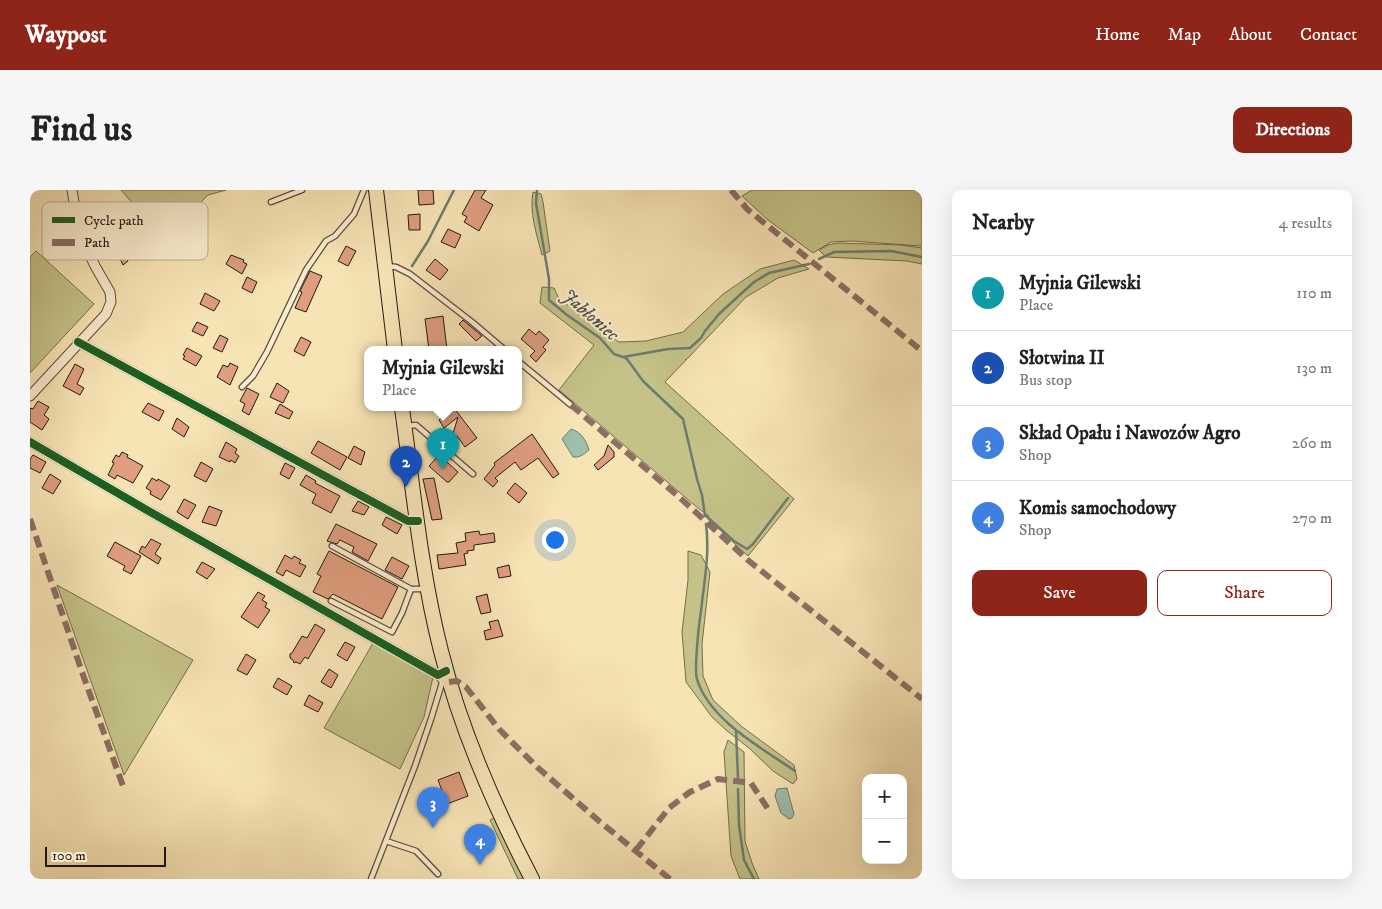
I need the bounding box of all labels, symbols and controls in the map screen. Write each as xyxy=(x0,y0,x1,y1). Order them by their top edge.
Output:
text: Waypost xyxy=(25,20,106,50)
text: Home xyxy=(1095,24,1140,46)
text: Map xyxy=(1168,24,1201,46)
text: About xyxy=(1229,24,1272,46)
text: Contact xyxy=(1300,24,1357,46)
button: Directions xyxy=(1233,107,1352,153)
text: Find us xyxy=(30,108,132,152)
legend xyxy=(42,202,208,260)
text: Nearby xyxy=(972,210,1034,236)
text: Cycle path xyxy=(84,212,144,230)
text: 4 results xyxy=(1279,213,1332,233)
text: Path xyxy=(84,234,111,252)
text: Myjnia Gilewski xyxy=(1019,272,1141,295)
text: 1 xyxy=(985,283,991,303)
text: 110 m xyxy=(1296,283,1332,303)
water label: Jabłoniec xyxy=(557,284,624,347)
text: Place xyxy=(1019,295,1053,315)
popup xyxy=(364,346,522,411)
text: Słotwina II xyxy=(1019,347,1105,370)
text: Myjnia Gilewski xyxy=(382,357,504,380)
text: 2 xyxy=(984,358,992,378)
text: 130 m xyxy=(1296,358,1332,378)
text: Bus stop xyxy=(1019,370,1072,390)
text: Place xyxy=(382,380,416,400)
text: Skład Opału i Nawozów Agro xyxy=(1019,422,1240,445)
pin: 1 xyxy=(427,428,459,469)
text: 3 xyxy=(985,433,991,453)
text: 260 m xyxy=(1292,433,1332,453)
text: Shop xyxy=(1019,445,1052,465)
pin: 2 xyxy=(390,446,422,487)
text: Komis samochodowy xyxy=(1019,497,1176,520)
text: 4 xyxy=(983,508,993,528)
text: 270 m xyxy=(1292,508,1332,528)
text: Shop xyxy=(1019,520,1052,540)
your location xyxy=(542,527,568,553)
button: Save xyxy=(972,570,1147,616)
button: Share xyxy=(1157,570,1332,616)
map controls xyxy=(862,774,907,864)
button: + xyxy=(862,774,907,819)
pin: 3 xyxy=(417,787,449,828)
button: − xyxy=(862,819,907,864)
pin: 4 xyxy=(464,824,496,865)
scale bar xyxy=(45,844,166,867)
text: 100 m xyxy=(52,847,86,865)

